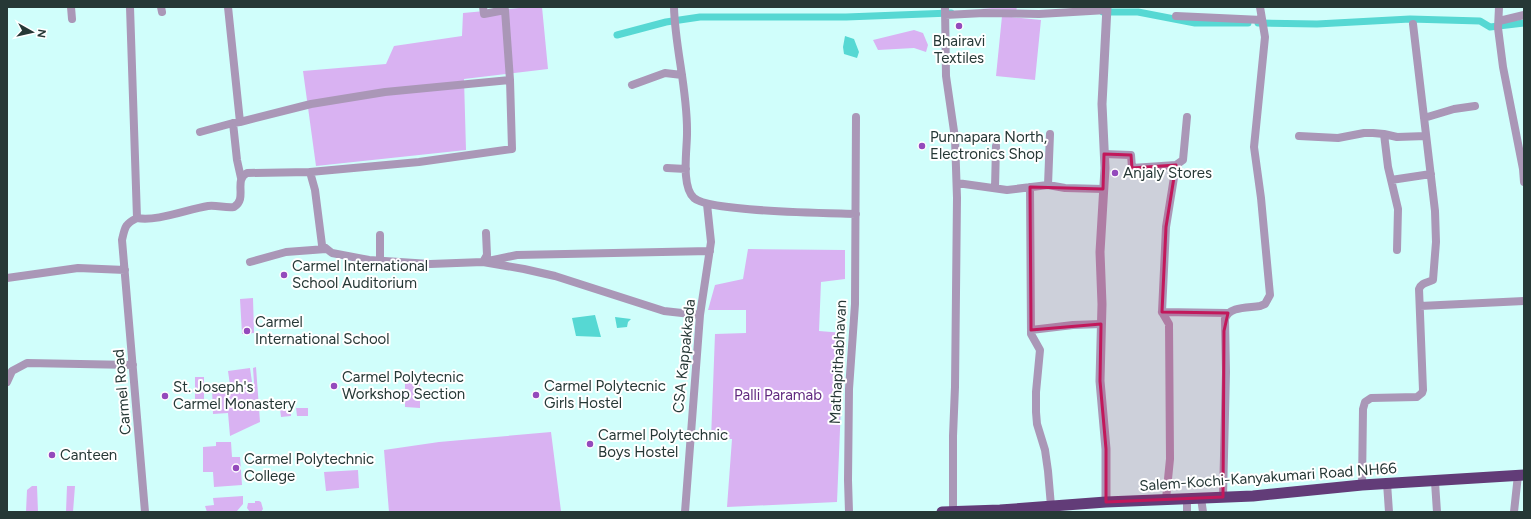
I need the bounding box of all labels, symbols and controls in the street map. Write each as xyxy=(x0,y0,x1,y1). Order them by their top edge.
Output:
north arrow xyxy=(12,12,52,52)
marker: Bhairavi Textiles xyxy=(954,21,964,31)
text: N xyxy=(34,28,48,38)
place label: Bhairavi Textiles xyxy=(933,32,985,67)
place label: Punnapara North, Electronics Shop xyxy=(930,128,1047,163)
marker: Punnapara North, Electronics Shop xyxy=(917,141,927,151)
place label: Anjaly Stores xyxy=(1123,164,1212,182)
marker: Anjaly Stores xyxy=(1110,168,1120,178)
place label: Carmel International School Auditorium xyxy=(292,257,428,292)
marker: Carmel International School Auditorium xyxy=(279,270,289,280)
street label: CSA Kappakkada xyxy=(669,298,699,414)
street label: Mathapithabhavan xyxy=(826,299,850,425)
place label: Carmel International School xyxy=(255,313,390,348)
marker: Carmel International School xyxy=(242,326,252,336)
street label: Carmel Road xyxy=(109,348,135,436)
place label: Carmel Polytecnic Workshop Section xyxy=(342,368,465,403)
place label: Carmel Polytecnic Girls Hostel xyxy=(544,377,666,412)
place label: St. Joseph's Carmel Monastery xyxy=(173,378,296,413)
marker: Carmel Polytecnic Workshop Section xyxy=(329,381,339,391)
park label: Palli Paramab xyxy=(734,386,822,404)
marker: Carmel Polytecnic Girls Hostel xyxy=(531,390,541,400)
marker: St. Joseph's Carmel Monastery xyxy=(160,391,170,401)
place label: Carmel Polytechnic Boys Hostel xyxy=(598,426,728,461)
marker: Carmel Polytechnic Boys Hostel xyxy=(585,439,595,449)
place label: Canteen xyxy=(60,446,117,464)
marker: Canteen xyxy=(47,450,57,460)
place label: Carmel Polytechnic College xyxy=(244,450,374,485)
street label: Salem-Kochi-Kanyakumari Road NH66 xyxy=(1139,459,1398,495)
marker: Carmel Polytechnic College xyxy=(231,463,241,473)

